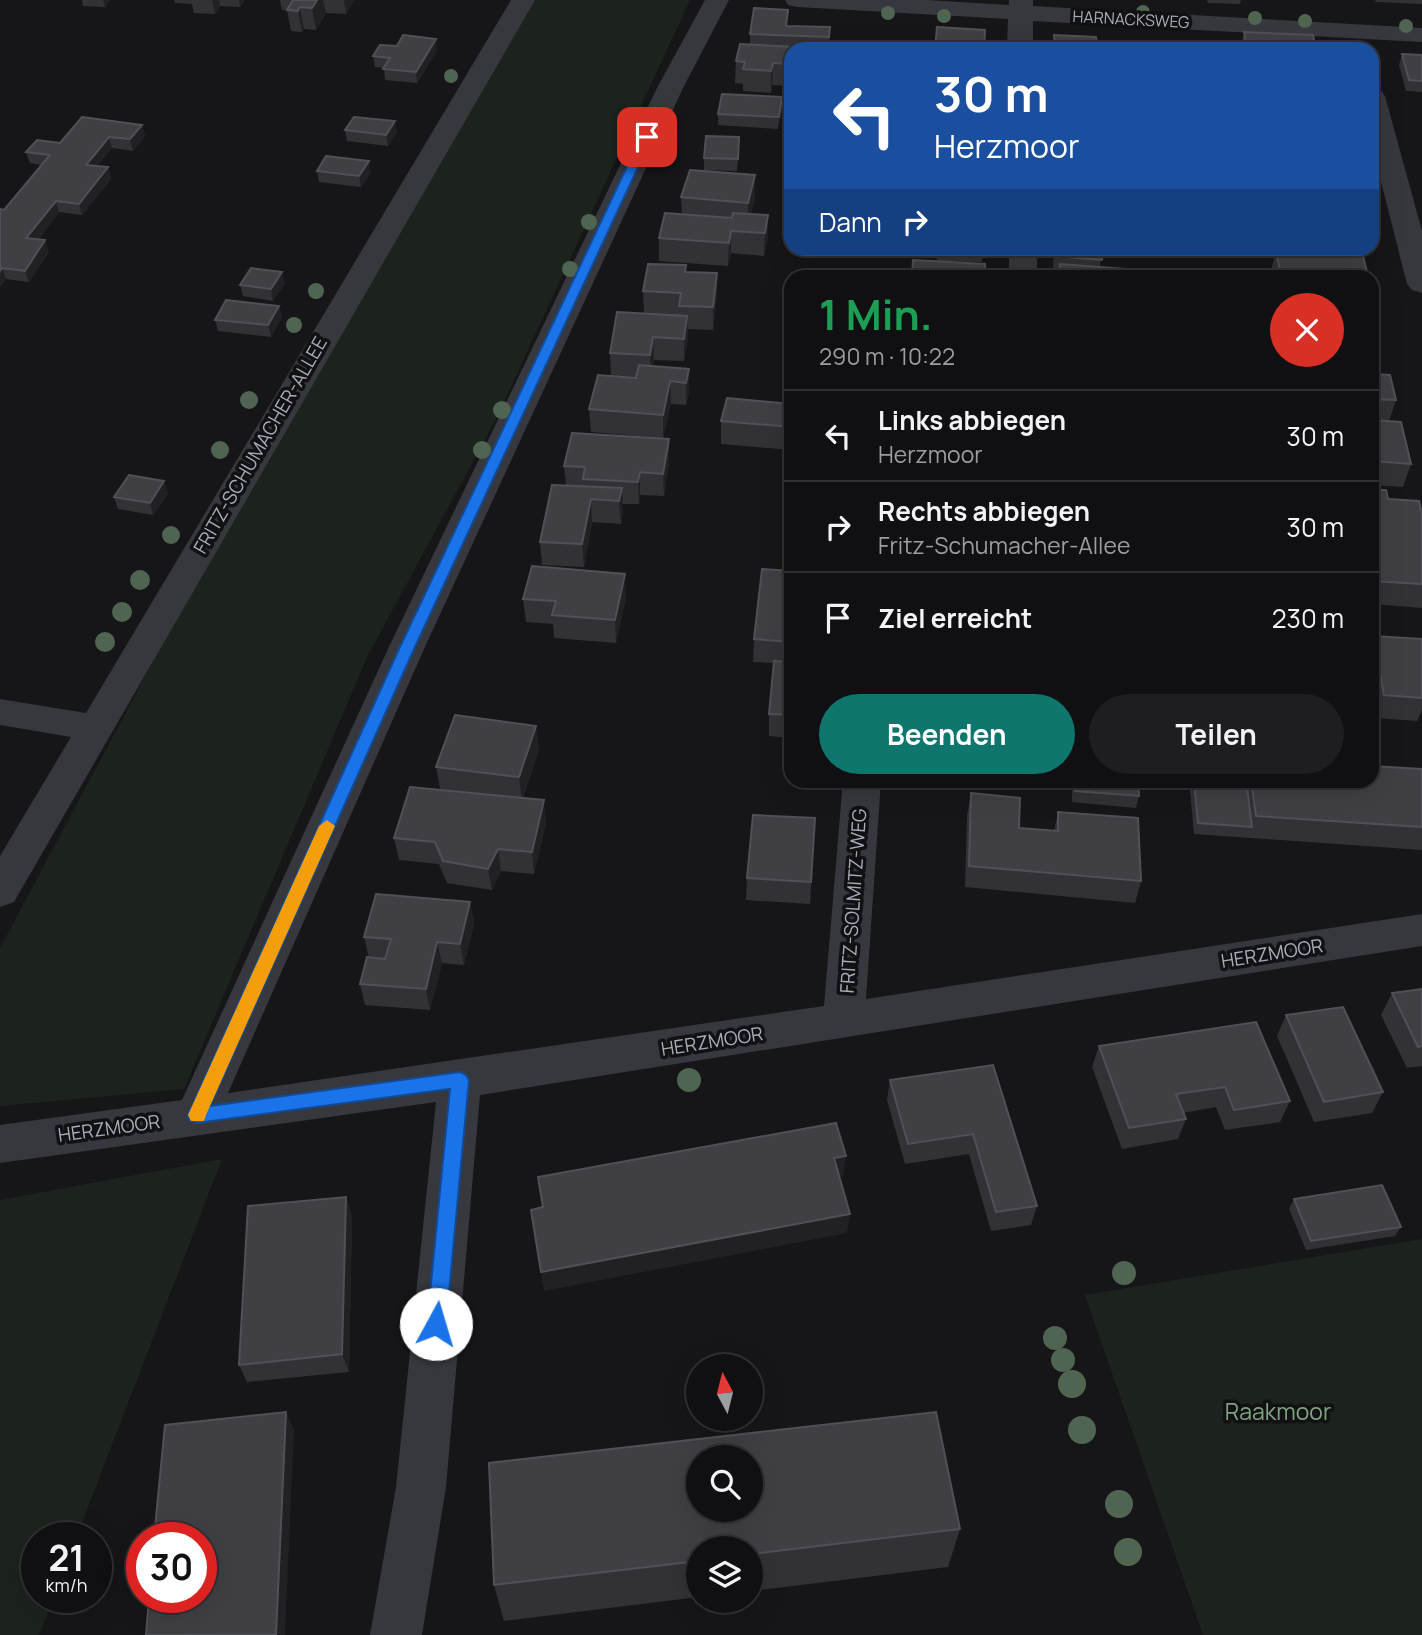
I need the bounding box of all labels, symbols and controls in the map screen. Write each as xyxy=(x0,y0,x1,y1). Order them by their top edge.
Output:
street label: HARNACKSWEG xyxy=(1072,5,1190,33)
text: 30 m xyxy=(934,60,1049,127)
icon: left xyxy=(819,70,910,161)
pin xyxy=(617,107,677,167)
icon: arrive xyxy=(628,118,666,156)
text: Herzmoor xyxy=(934,124,1080,168)
icon: right xyxy=(896,203,934,241)
text: Dann xyxy=(819,204,882,240)
text: 1 Min. xyxy=(819,285,933,343)
button: close xyxy=(1270,293,1344,367)
street label: FRITZ-SCHUMACHER-ALLEE xyxy=(187,332,333,558)
text: 290 m · 10:22 xyxy=(819,340,955,372)
text: Links abbiegen xyxy=(878,402,1066,438)
icon: left xyxy=(819,417,857,455)
text: 30 m xyxy=(1287,418,1344,454)
text: Herzmoor xyxy=(878,438,983,470)
text: Rechts abbiegen xyxy=(878,493,1090,529)
icon: right xyxy=(819,508,857,546)
text: 30 m xyxy=(1287,509,1344,545)
text: Fritz-Schumacher-Allee xyxy=(878,529,1130,561)
icon: arrive xyxy=(819,599,857,637)
text: Ziel erreicht xyxy=(878,600,1032,636)
text: 230 m xyxy=(1272,600,1344,636)
button: Beenden xyxy=(819,694,1075,774)
button: Teilen xyxy=(1089,694,1344,774)
street label: FRITZ-SOLMITZ-WEG xyxy=(834,808,872,994)
street label: HERZMOOR xyxy=(1219,932,1325,974)
street label: HERZMOOR xyxy=(659,1020,765,1062)
street label: HERZMOOR xyxy=(56,1108,162,1148)
position arrow xyxy=(399,1287,473,1361)
north arrow xyxy=(686,1354,763,1432)
map controls xyxy=(686,1354,763,1613)
park label: Raakmoor xyxy=(1225,1395,1331,1427)
button: search xyxy=(686,1445,763,1522)
speed limit sign: 30 xyxy=(126,1522,217,1613)
text: 21 xyxy=(48,1534,85,1582)
button: layers xyxy=(686,1536,763,1613)
text: km/h xyxy=(46,1573,87,1597)

